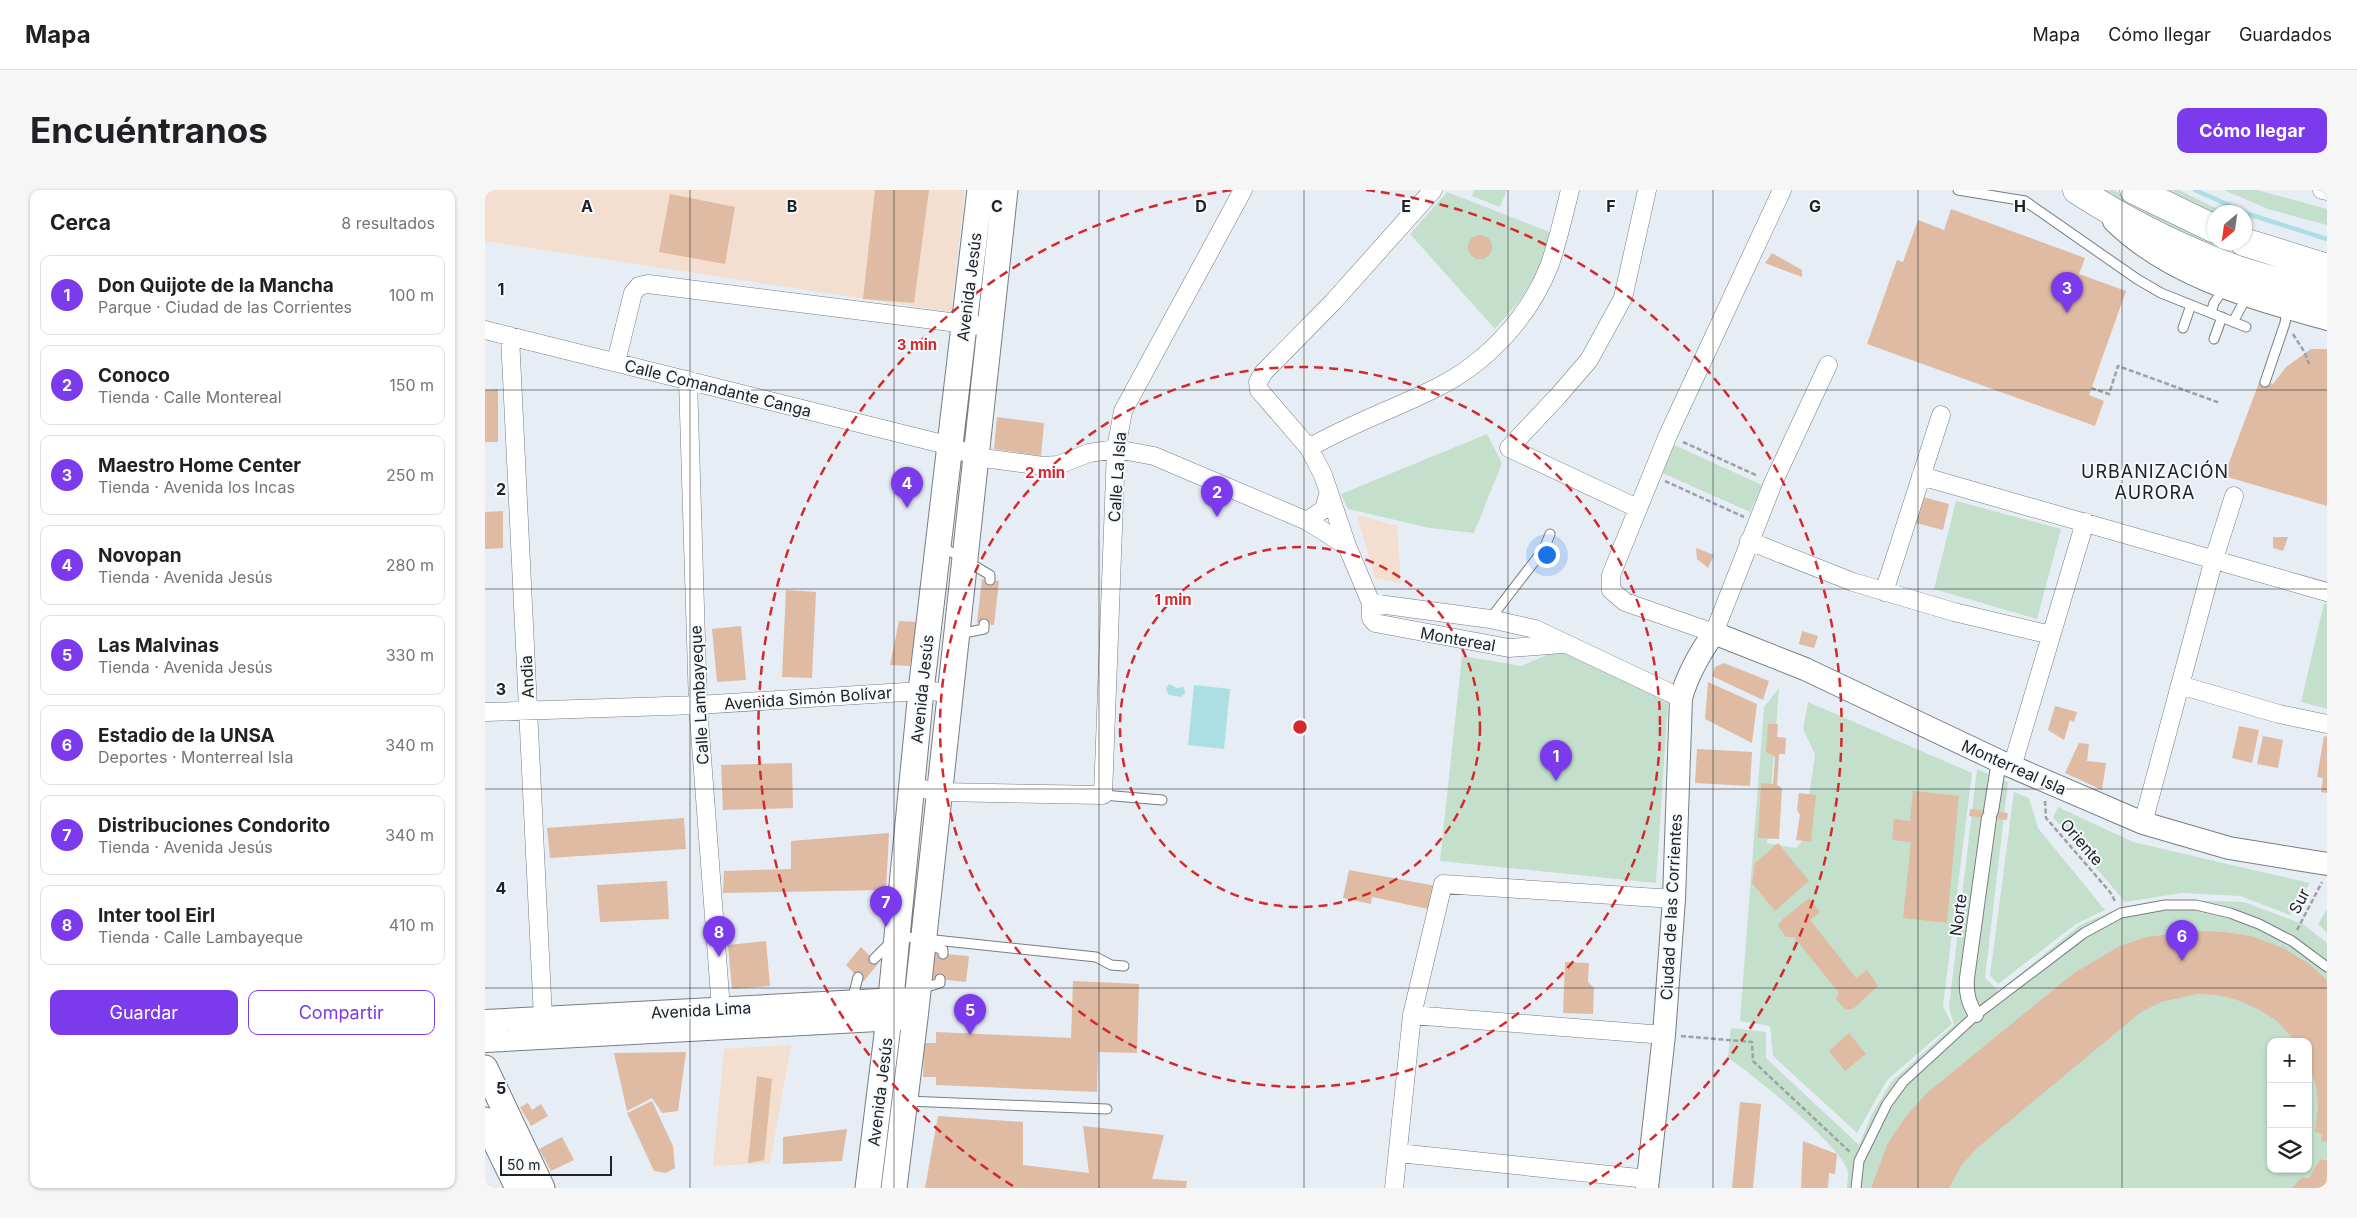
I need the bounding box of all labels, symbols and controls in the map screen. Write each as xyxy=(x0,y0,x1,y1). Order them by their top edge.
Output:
text: Mapa xyxy=(25,20,91,49)
text: Mapa xyxy=(2033,24,2080,45)
text: Cómo llegar xyxy=(2108,24,2211,45)
text: Guardados xyxy=(2239,24,2332,45)
button: Cómo llegar xyxy=(2177,108,2327,153)
text: Encuéntranos xyxy=(30,109,268,151)
text: A xyxy=(581,196,593,216)
text: B xyxy=(787,196,797,216)
text: C xyxy=(991,196,1003,216)
text: D xyxy=(1195,196,1207,216)
text: E xyxy=(1401,196,1411,216)
text: F xyxy=(1606,196,1616,216)
text: G xyxy=(1809,196,1821,216)
text: H xyxy=(2014,196,2026,216)
north arrow xyxy=(2207,205,2252,250)
text: Cerca xyxy=(50,210,111,235)
text: 8 resultados xyxy=(341,213,435,233)
street label: Avenida Jesús xyxy=(952,231,986,343)
pin: 3 xyxy=(2051,272,2083,313)
text: Don Quijote de la Mancha xyxy=(98,274,334,297)
text: 1 xyxy=(498,279,504,299)
text: 1 xyxy=(64,285,70,305)
text: 100 m xyxy=(389,285,434,305)
text: Parque · Ciudad de las Corrientes xyxy=(98,297,352,317)
text: 3 min xyxy=(897,335,937,354)
street label: Calle Comandante Canga xyxy=(622,355,814,421)
text: Conoco xyxy=(98,364,170,387)
text: 2 xyxy=(62,375,72,395)
text: 150 m xyxy=(389,375,434,395)
text: Tienda · Calle Montereal xyxy=(98,387,282,407)
street label: Calle La Isla xyxy=(1104,431,1130,523)
text: Maestro Home Center xyxy=(98,454,301,477)
district label: URBANIZACIÓN AURORA xyxy=(2081,460,2229,503)
text: 2 min xyxy=(1025,463,1065,482)
text: 3 xyxy=(62,465,72,485)
text: 250 m xyxy=(386,465,434,485)
pin: 4 xyxy=(891,467,923,508)
pin: 2 xyxy=(1201,476,1233,517)
text: Tienda · Avenida los Incas xyxy=(98,477,295,497)
text: 2 xyxy=(496,479,506,499)
your location xyxy=(1534,542,1560,568)
text: Novopan xyxy=(98,544,182,567)
text: 4 xyxy=(62,555,72,575)
text: 280 m xyxy=(386,555,434,575)
text: Tienda · Avenida Jesús xyxy=(98,567,273,587)
text: 1 min xyxy=(1154,590,1192,609)
street label: Montereal xyxy=(1419,623,1497,655)
street label: Calle Lambayeque xyxy=(685,625,713,765)
text: Las Malvinas xyxy=(98,634,219,657)
street label: Avenida Jesús xyxy=(906,634,938,744)
text: 5 xyxy=(62,645,72,665)
text: 330 m xyxy=(386,645,434,665)
street label: Andia xyxy=(516,655,538,699)
text: Tienda · Avenida Jesús xyxy=(98,657,273,677)
text: 3 xyxy=(496,679,506,699)
street label: Avenida Simón Bolívar xyxy=(723,682,893,714)
centre of rings xyxy=(1291,718,1309,736)
text: Estadio de la UNSA xyxy=(98,724,275,747)
text: 6 xyxy=(62,735,72,755)
text: 340 m xyxy=(385,735,434,755)
street label: Monterreal Isla xyxy=(1959,735,2069,799)
pin: 1 xyxy=(1540,740,1572,781)
text: Deportes · Monterreal Isla xyxy=(98,747,293,767)
street label: Ciudad de las Corrientes xyxy=(1656,813,1686,1001)
text: Distribuciones Condorito xyxy=(98,814,330,837)
street label: Oriente xyxy=(2056,814,2108,870)
text: 7 xyxy=(62,825,72,845)
text: 340 m xyxy=(385,825,434,845)
text: Tienda · Avenida Jesús xyxy=(98,837,273,857)
text: 4 xyxy=(496,878,507,898)
street label: Sur xyxy=(2284,885,2314,917)
pin: 7 xyxy=(870,886,902,927)
street label: Norte xyxy=(1945,893,1971,937)
text: Inter tool Eirl xyxy=(98,904,215,927)
text: 8 xyxy=(62,915,72,935)
text: 410 m xyxy=(389,915,434,935)
pin: 8 xyxy=(703,916,735,957)
pin: 6 xyxy=(2166,920,2198,961)
text: Tienda · Calle Lambayeque xyxy=(98,927,303,947)
button: Guardar xyxy=(50,990,238,1035)
button: Compartir xyxy=(248,990,435,1035)
pin: 5 xyxy=(954,994,986,1035)
street label: Avenida Lima xyxy=(650,997,752,1023)
street label: Avenida Jesús xyxy=(863,1036,897,1148)
map controls xyxy=(2267,1038,2312,1173)
button: + xyxy=(2267,1038,2312,1083)
text: 5 xyxy=(496,1078,506,1098)
button: − xyxy=(2267,1083,2312,1128)
button: layers xyxy=(2267,1128,2312,1173)
scale bar xyxy=(500,1153,613,1176)
text: 50 m xyxy=(507,1156,541,1173)

